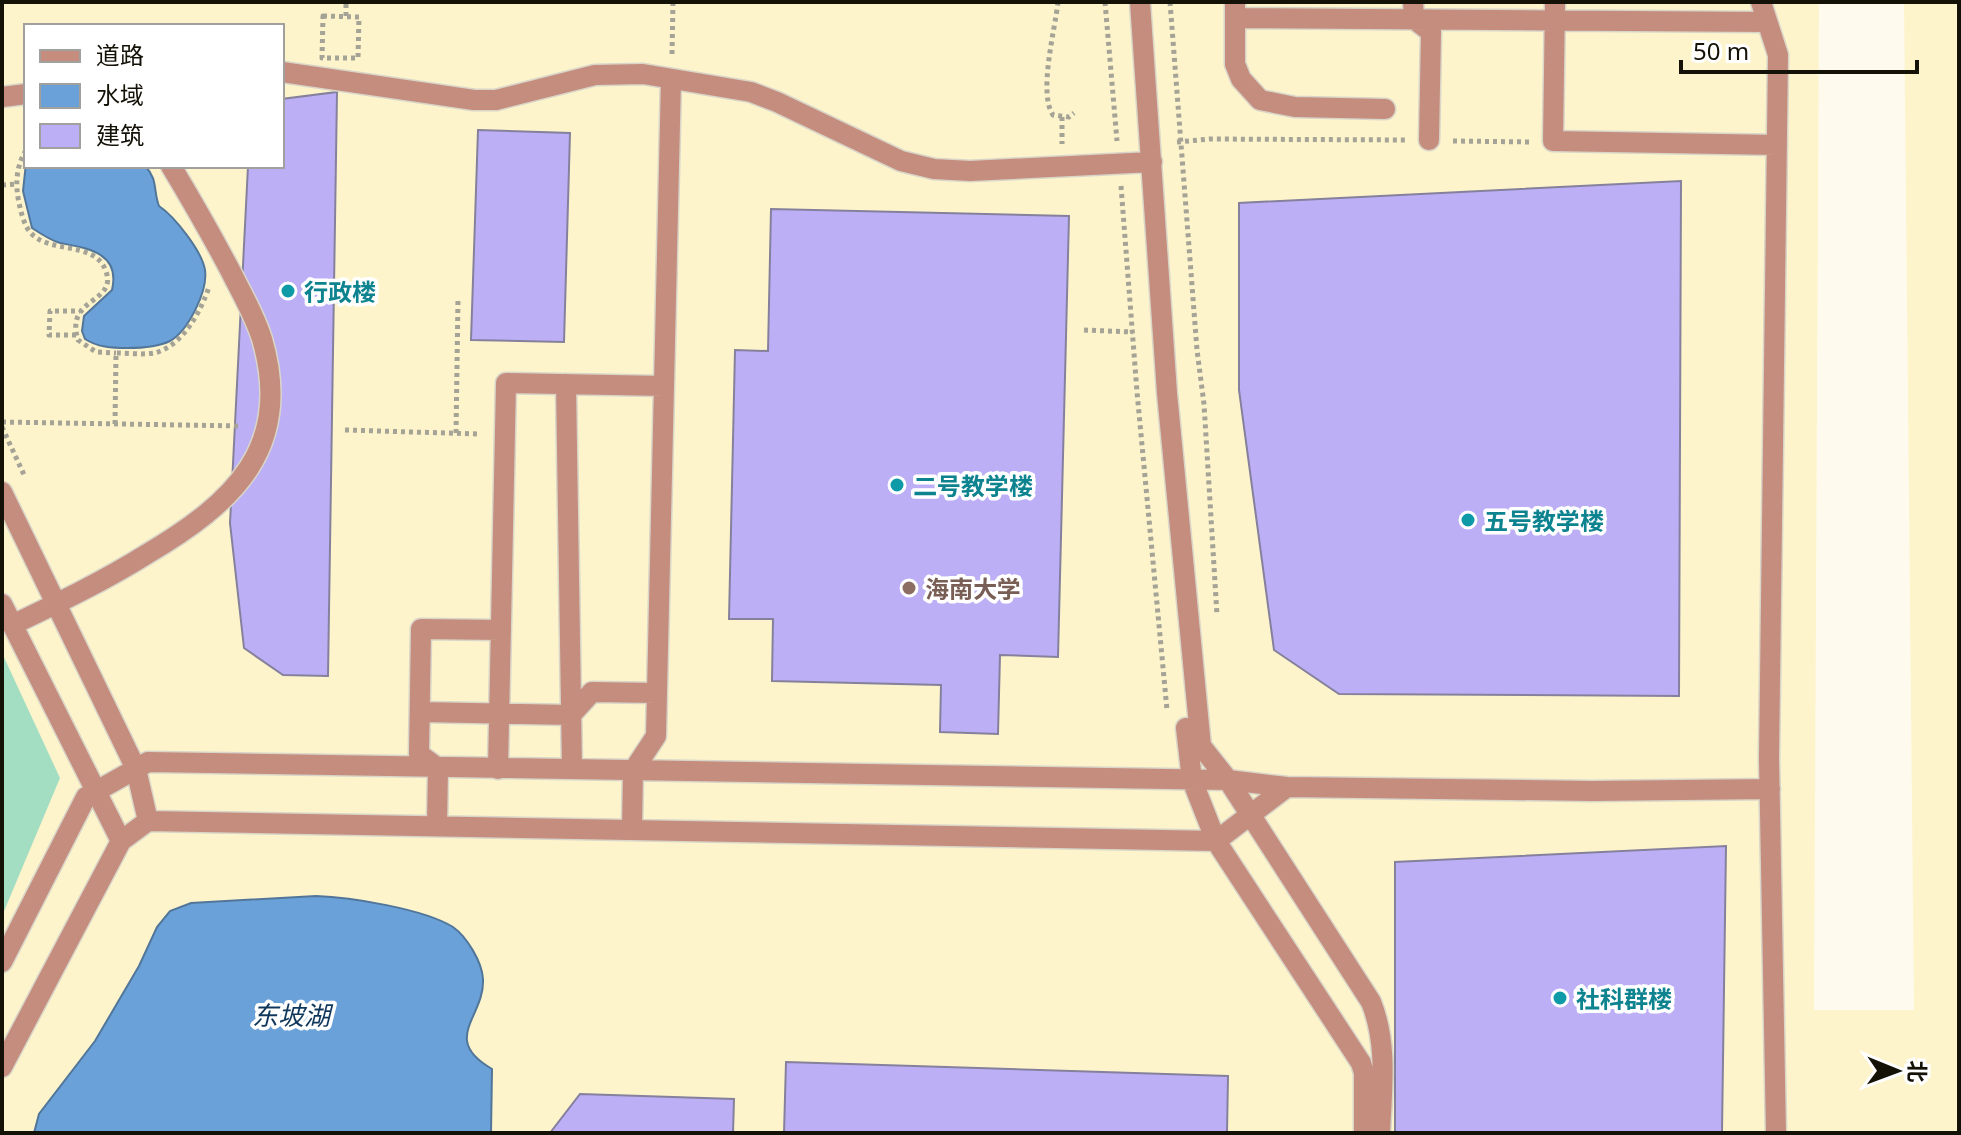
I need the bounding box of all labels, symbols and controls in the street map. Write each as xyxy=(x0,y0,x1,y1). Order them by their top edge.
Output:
legend xyxy=(24,24,284,168)
scale bar xyxy=(1681,24,1917,74)
text: 50 m xyxy=(1693,34,1749,67)
text: 道路 xyxy=(96,38,144,71)
text: 水域 xyxy=(96,78,144,111)
text: 建筑 xyxy=(96,118,144,151)
place label: 行政楼 xyxy=(304,275,376,308)
marker: 行政楼 xyxy=(279,282,297,300)
place label: 二号教学楼 xyxy=(913,469,1033,502)
marker: 二号教学楼 xyxy=(888,476,906,494)
place label: 五号教学楼 xyxy=(1484,504,1604,537)
marker: 五号教学楼 xyxy=(1459,511,1477,529)
place label: 海南大学 xyxy=(925,572,1021,605)
marker: 海南大学 xyxy=(900,579,918,597)
place label: 社科群楼 xyxy=(1576,982,1672,1015)
marker: 社科群楼 xyxy=(1551,989,1569,1007)
water label: 东坡湖 xyxy=(252,997,334,1033)
north arrow xyxy=(1857,1031,1937,1111)
text: 北 xyxy=(1903,1060,1933,1083)

